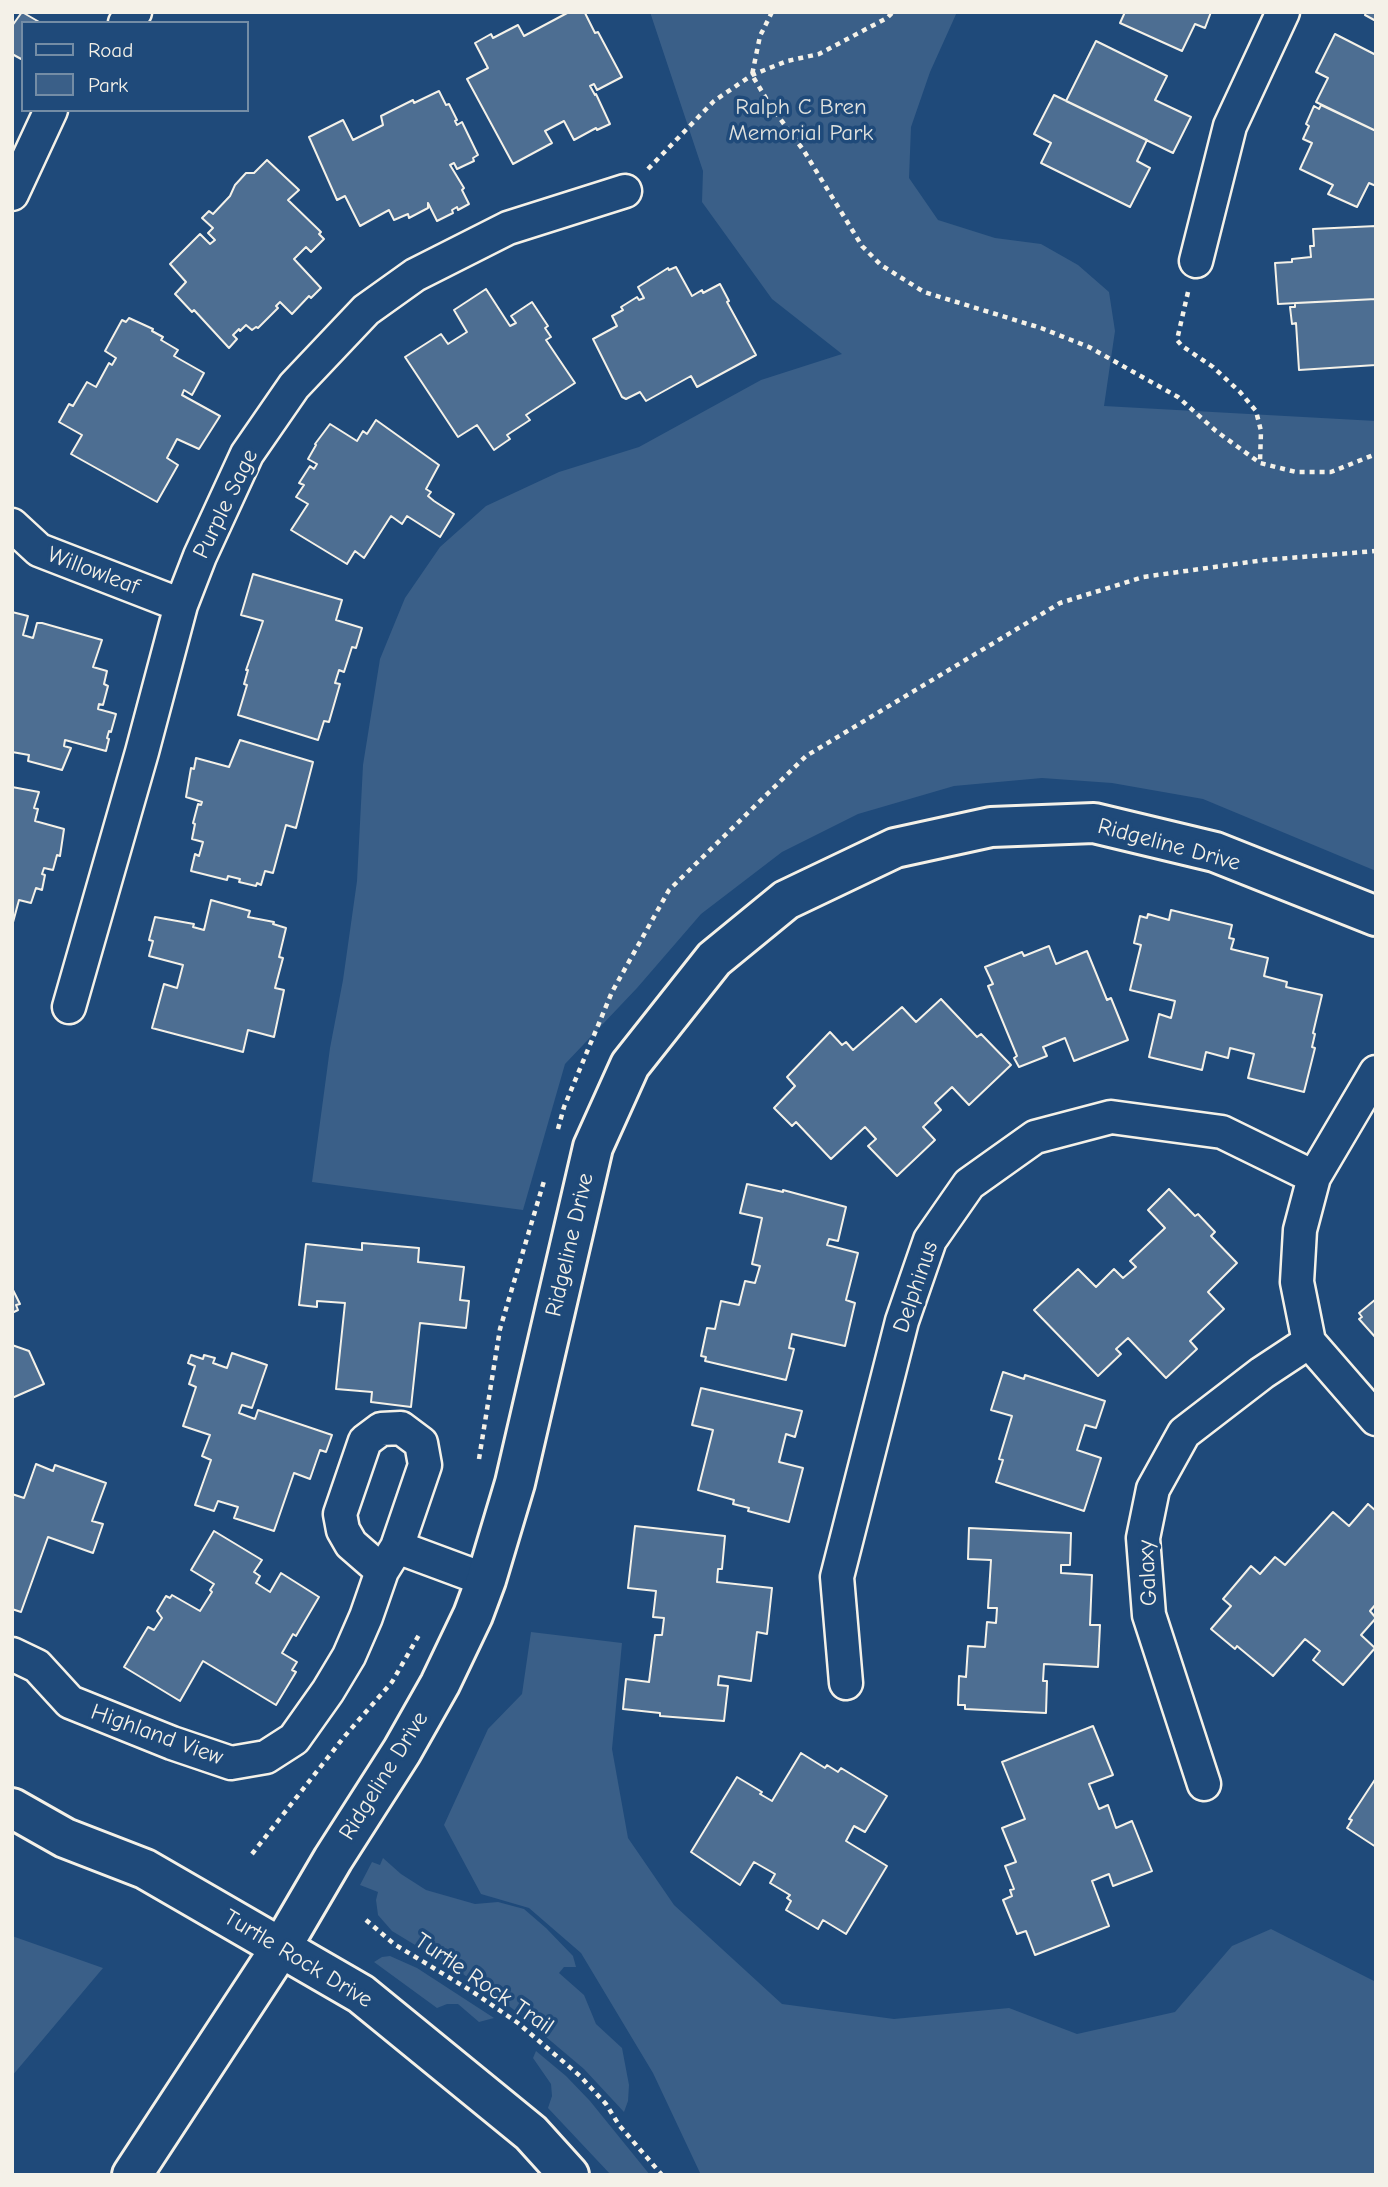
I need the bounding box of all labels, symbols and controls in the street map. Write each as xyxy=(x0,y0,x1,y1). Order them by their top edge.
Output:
legend xyxy=(21,21,248,112)
text: Road xyxy=(88,38,133,62)
text: Park xyxy=(88,73,128,97)
park label: Ralph C Bren Memorial Park xyxy=(729,93,873,147)
street label: Purple Sage xyxy=(188,445,264,563)
street label: Willowleaf xyxy=(43,541,143,601)
street label: Ridgeline Drive xyxy=(1095,813,1243,877)
street label: Ridgeline Drive xyxy=(540,1171,600,1319)
street label: Delphinus xyxy=(888,1238,944,1336)
street label: Galaxy xyxy=(1132,1539,1164,1607)
street label: Highland View xyxy=(87,1698,227,1772)
street label: Ridgeline Drive xyxy=(333,1707,435,1845)
street label: Turtle Rock Drive xyxy=(219,1904,377,2014)
street label: Turtle Rock Trail xyxy=(409,1927,559,2041)

